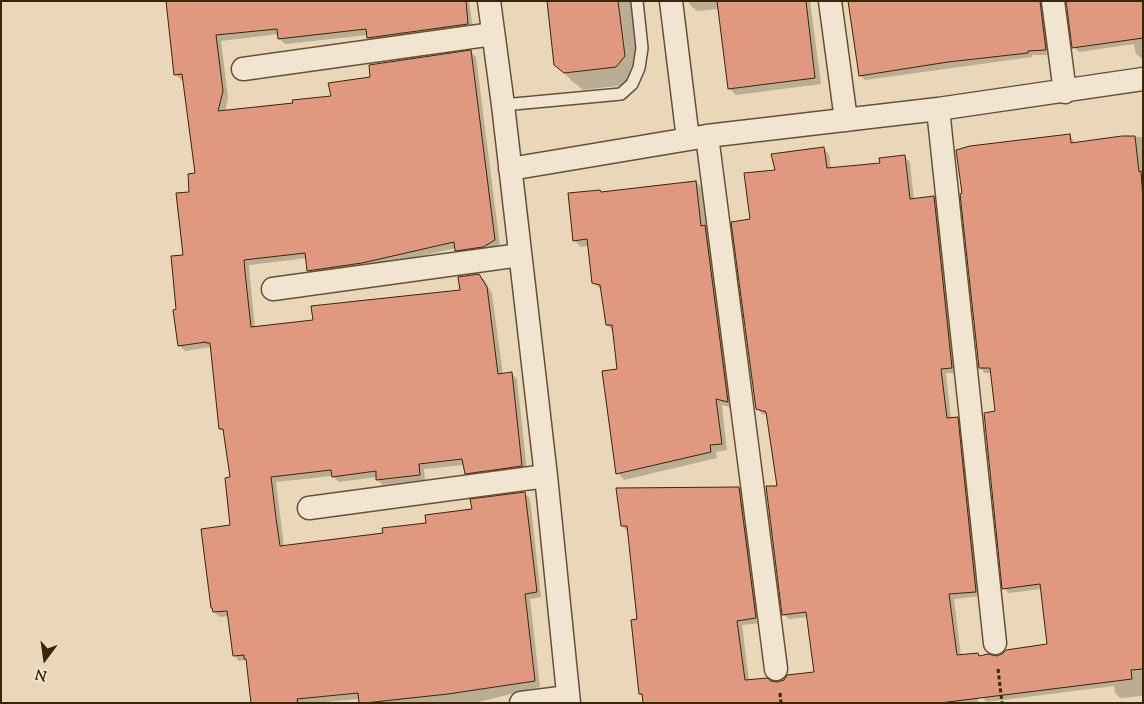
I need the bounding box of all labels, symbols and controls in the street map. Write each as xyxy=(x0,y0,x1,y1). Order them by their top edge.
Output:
north arrow xyxy=(20,634,70,684)
text: N xyxy=(34,662,49,685)

